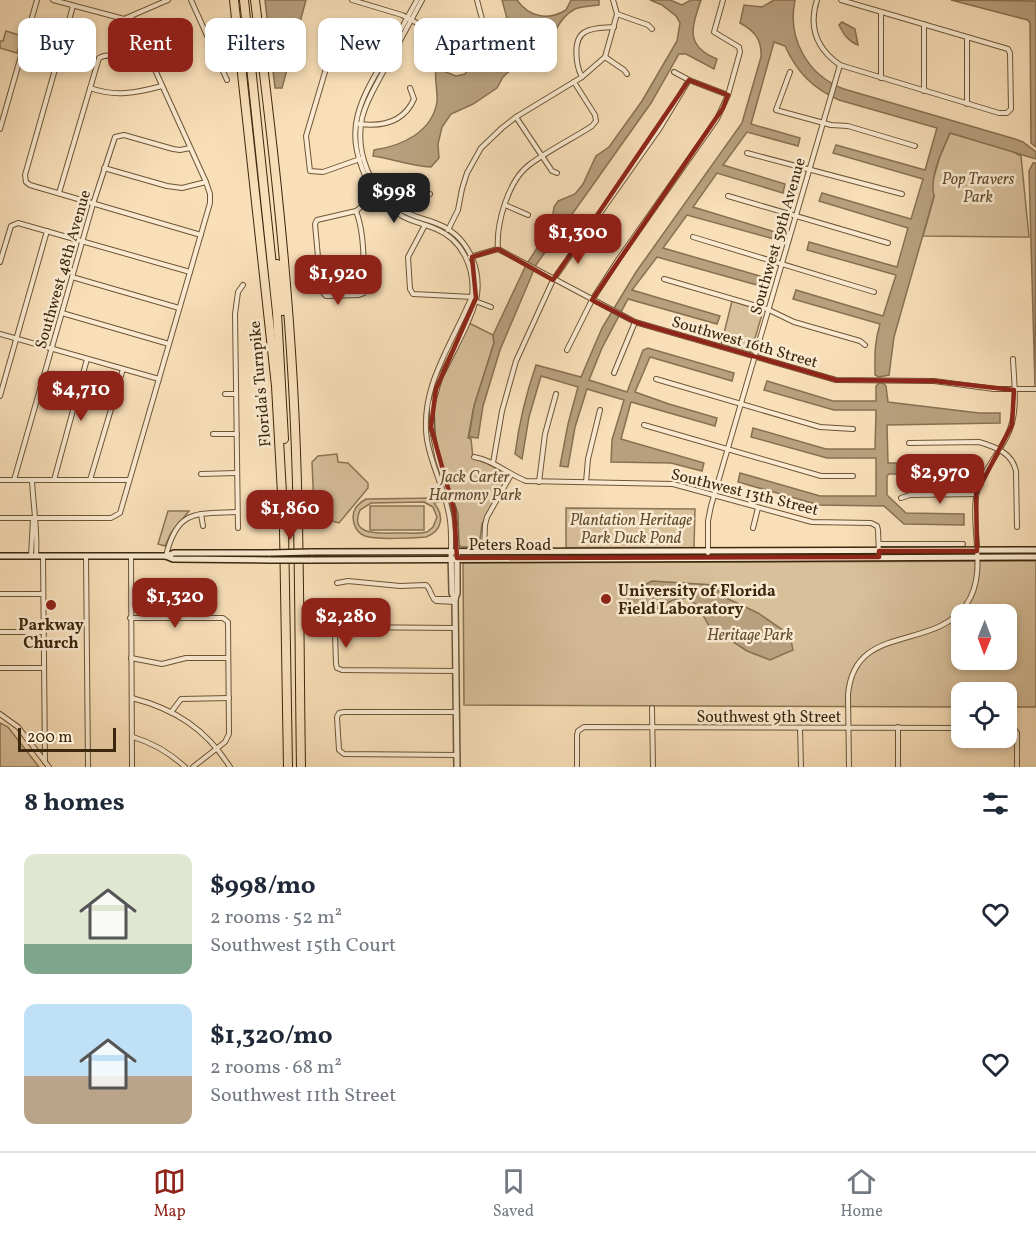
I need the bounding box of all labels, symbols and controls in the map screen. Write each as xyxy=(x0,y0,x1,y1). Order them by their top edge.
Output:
chip: Buy xyxy=(18,18,96,72)
chip: Rent xyxy=(108,18,193,72)
chip: Filters xyxy=(205,18,306,72)
chip: New xyxy=(318,18,402,72)
chip: Apartment xyxy=(414,18,557,72)
street label: Southwest 59th Avenue xyxy=(746,155,812,318)
park label: Pop Travers Park xyxy=(942,169,1014,209)
pin: $998 xyxy=(358,173,430,224)
text: $998 xyxy=(372,178,416,206)
street label: Southwest 48th Avenue xyxy=(31,188,97,352)
pin: $1,300 xyxy=(529,214,627,265)
text: $1,300 xyxy=(548,219,608,247)
pin: $1,920 xyxy=(289,255,387,306)
text: $1,920 xyxy=(309,260,367,288)
street label: Southwest 16th Street xyxy=(669,312,820,374)
street label: Florida's Turnpike xyxy=(245,320,277,448)
pin: $4,710 xyxy=(32,371,130,422)
text: $4,710 xyxy=(52,376,110,404)
pin: $2,970 xyxy=(891,454,989,505)
text: $2,970 xyxy=(910,459,970,487)
street label: Southwest 13th Street xyxy=(669,464,821,522)
park label: Jack Carter Harmony Park xyxy=(428,467,522,507)
pin: $1,860 xyxy=(241,490,339,541)
text: $1,860 xyxy=(260,495,320,523)
park label: Plantation Heritage Park Duck Pond xyxy=(570,510,692,550)
street label: Peters Road xyxy=(469,535,551,557)
pin: $1,320 xyxy=(126,578,224,629)
place label: University of Florida Field Laboratory xyxy=(618,581,776,621)
text: $1,320 xyxy=(146,583,204,611)
marker: University of Florida Field Laboratory xyxy=(599,592,613,606)
marker: Parkway Church xyxy=(44,598,58,612)
pin: $2,280 xyxy=(297,598,395,649)
text: $2,280 xyxy=(316,603,376,631)
north arrow xyxy=(951,604,1017,670)
map controls xyxy=(951,604,1017,748)
place label: Parkway Church xyxy=(18,615,84,655)
park label: Heritage Park xyxy=(707,625,794,647)
button: locate xyxy=(951,682,1017,748)
street label: Southwest 9th Street xyxy=(697,707,842,729)
scale bar xyxy=(18,725,116,752)
text: 200 m xyxy=(27,727,72,749)
text: 8 homes xyxy=(24,785,125,821)
icon: filters xyxy=(979,787,1012,820)
text: $998/mo xyxy=(210,868,316,904)
icon: home xyxy=(72,878,144,950)
icon: heart xyxy=(979,898,1012,931)
text: 2 rooms · 52 m² xyxy=(210,904,342,932)
text: Southwest 15th Court xyxy=(210,932,396,960)
text: $1,320/mo xyxy=(210,1018,333,1054)
icon: home xyxy=(72,1028,144,1100)
icon: heart xyxy=(979,1048,1012,1081)
text: 2 rooms · 68 m² xyxy=(210,1054,342,1082)
text: Southwest 11th Street xyxy=(210,1082,396,1110)
tab: Map xyxy=(153,1165,186,1223)
tab: Saved xyxy=(493,1165,534,1223)
tab: Home xyxy=(840,1165,883,1223)

